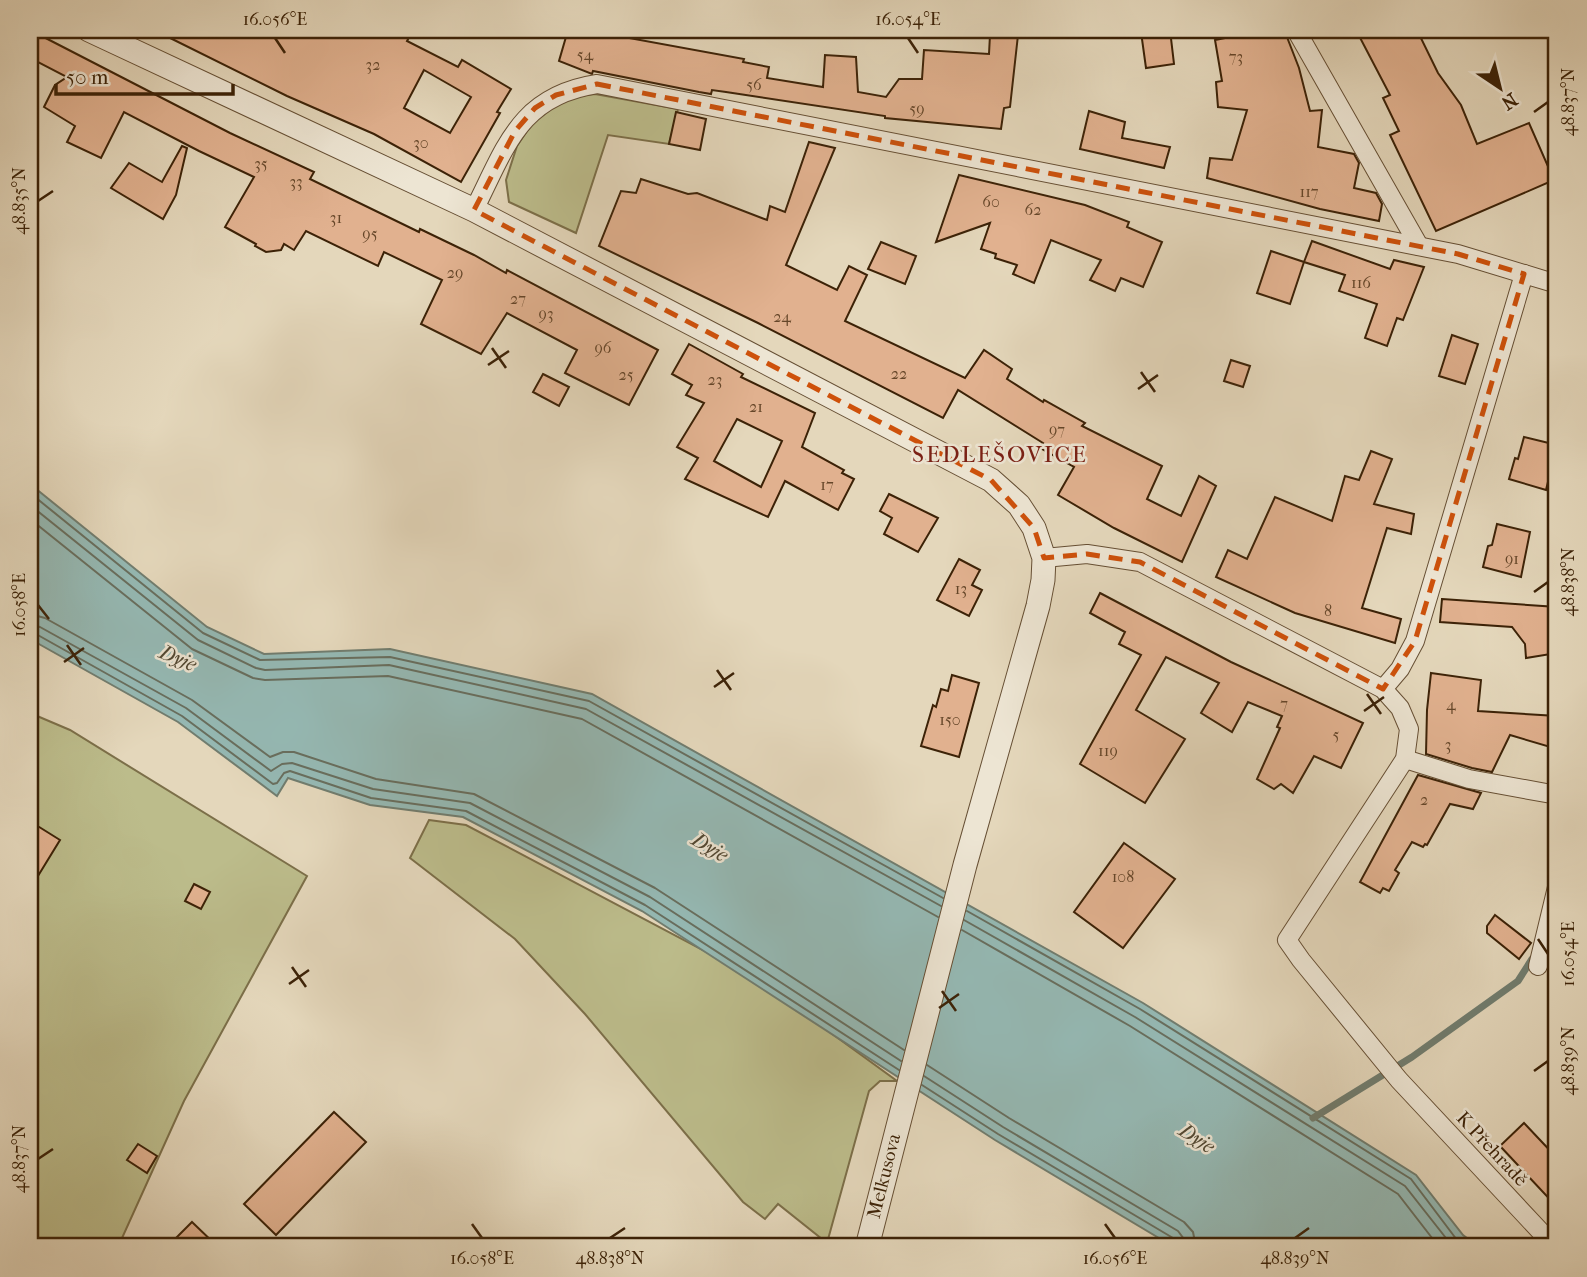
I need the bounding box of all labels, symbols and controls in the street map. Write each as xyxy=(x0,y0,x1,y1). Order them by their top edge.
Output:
text: 16.056°E xyxy=(243,9,307,30)
text: 16.054°E xyxy=(875,9,941,30)
house number: 54 xyxy=(577,45,594,64)
house number: 73 xyxy=(1229,47,1243,66)
scale bar xyxy=(56,52,233,96)
north arrow xyxy=(1464,52,1534,122)
house number: 32 xyxy=(366,55,380,74)
text: 50 m xyxy=(66,65,109,89)
text: 48.837°N xyxy=(1558,67,1579,136)
house number: 56 xyxy=(746,75,762,94)
text: N xyxy=(1496,88,1521,115)
house number: 59 xyxy=(909,99,925,118)
house number: 30 xyxy=(413,133,429,152)
house number: 35 xyxy=(254,154,268,173)
text: 48.835°N xyxy=(9,167,30,235)
house number: 33 xyxy=(289,172,303,191)
house number: 117 xyxy=(1299,182,1319,201)
house number: 60 xyxy=(982,192,1000,211)
house number: 62 xyxy=(1025,200,1041,219)
house number: 31 xyxy=(330,208,342,227)
house number: 95 xyxy=(362,224,378,243)
house number: 29 xyxy=(447,263,463,282)
house number: 116 xyxy=(1351,273,1371,292)
house number: 27 xyxy=(510,289,526,308)
house number: 93 xyxy=(539,304,553,323)
house number: 24 xyxy=(773,307,791,326)
house number: 96 xyxy=(594,338,612,357)
house number: 22 xyxy=(891,364,907,383)
house number: 25 xyxy=(618,365,634,384)
house number: 23 xyxy=(708,370,722,389)
house number: 21 xyxy=(749,397,763,416)
house number: 97 xyxy=(1049,420,1065,439)
district label: SEDLEŠOVICE xyxy=(912,441,1088,468)
house number: 17 xyxy=(820,475,834,494)
text: 48.838°N xyxy=(1558,547,1579,616)
house number: 91 xyxy=(1505,549,1519,568)
text: 16.058°E xyxy=(9,573,30,637)
house number: 13 xyxy=(955,579,967,598)
house number: 8 xyxy=(1324,601,1332,620)
water label: Dyje xyxy=(154,639,200,677)
house number: 7 xyxy=(1280,694,1288,713)
house number: 4 xyxy=(1446,695,1456,714)
house number: 150 xyxy=(939,710,961,729)
house number: 5 xyxy=(1333,725,1340,744)
house number: 3 xyxy=(1445,735,1451,754)
house number: 119 xyxy=(1098,741,1118,760)
house number: 2 xyxy=(1420,790,1428,809)
water label: Dyje xyxy=(686,826,733,867)
house number: 108 xyxy=(1112,867,1134,886)
text: 16.054°E xyxy=(1558,921,1579,987)
text: 48.839°N xyxy=(1558,1026,1579,1096)
street label: K Přehradě xyxy=(1452,1107,1532,1191)
water label: Dyje xyxy=(1173,1117,1220,1159)
text: 48.837°N xyxy=(9,1124,30,1193)
street label: Melkusova xyxy=(863,1131,905,1221)
text: 16.058°E xyxy=(450,1248,514,1269)
text: 48.838°N xyxy=(576,1248,645,1269)
text: 16.056°E xyxy=(1083,1248,1147,1269)
text: 48.839°N xyxy=(1260,1248,1330,1269)

